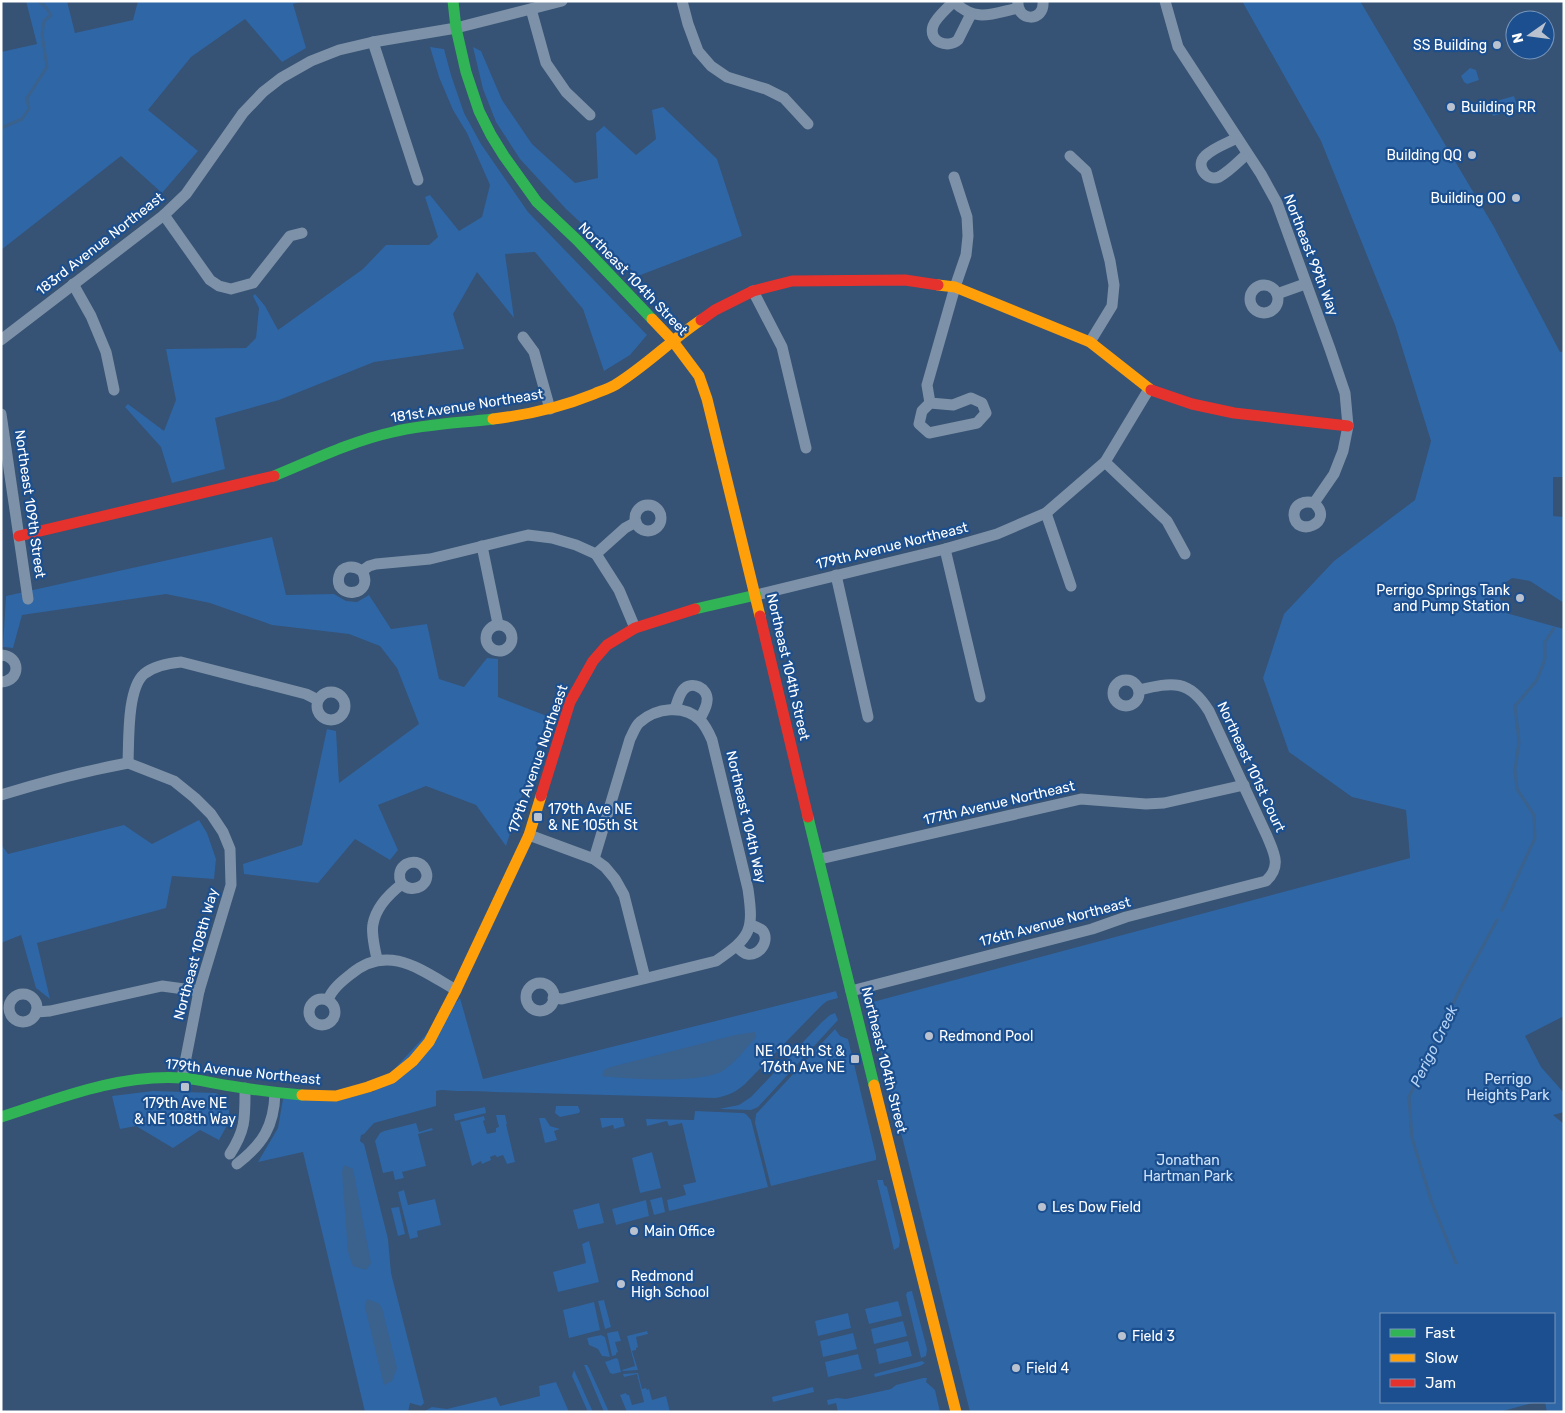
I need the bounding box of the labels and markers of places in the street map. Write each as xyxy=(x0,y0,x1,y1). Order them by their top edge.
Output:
place label: SS Building xyxy=(1413,37,1487,54)
marker: SS Building xyxy=(1491,39,1503,51)
place label: Building RR xyxy=(1461,99,1536,116)
marker: Building RR xyxy=(1445,101,1457,113)
place label: Building QQ xyxy=(1386,147,1462,164)
marker: Building QQ xyxy=(1466,149,1478,161)
place label: Building OO xyxy=(1430,190,1506,207)
marker: Building OO xyxy=(1510,192,1522,204)
place label: Perrigo Springs Tank and Pump Station xyxy=(1376,582,1511,615)
marker: Perrigo Springs Tank and Pump Station xyxy=(1514,592,1526,604)
place label: 179th Ave NE & NE 105th St xyxy=(548,801,638,834)
marker: 179th Ave NE & NE 105th St xyxy=(532,811,544,823)
place label: Redmond Pool xyxy=(939,1028,1033,1045)
marker: Redmond Pool xyxy=(923,1030,935,1042)
place label: NE 104th St & 176th Ave NE xyxy=(755,1043,845,1076)
marker: NE 104th St & 176th Ave NE xyxy=(849,1053,861,1065)
marker: 179th Ave NE & NE 108th Way xyxy=(179,1081,191,1093)
place label: 179th Ave NE & NE 108th Way xyxy=(134,1095,236,1128)
place label: Les Dow Field xyxy=(1052,1199,1141,1216)
marker: Les Dow Field xyxy=(1036,1201,1048,1213)
place label: Main Office xyxy=(644,1223,715,1240)
marker: Main Office xyxy=(628,1225,640,1237)
place label: Redmond High School xyxy=(631,1268,709,1301)
marker: Redmond High School xyxy=(615,1278,627,1290)
place label: Field 3 xyxy=(1132,1328,1175,1345)
marker: Field 3 xyxy=(1116,1330,1128,1342)
place label: Field 4 xyxy=(1026,1360,1070,1377)
marker: Field 4 xyxy=(1010,1362,1022,1374)

